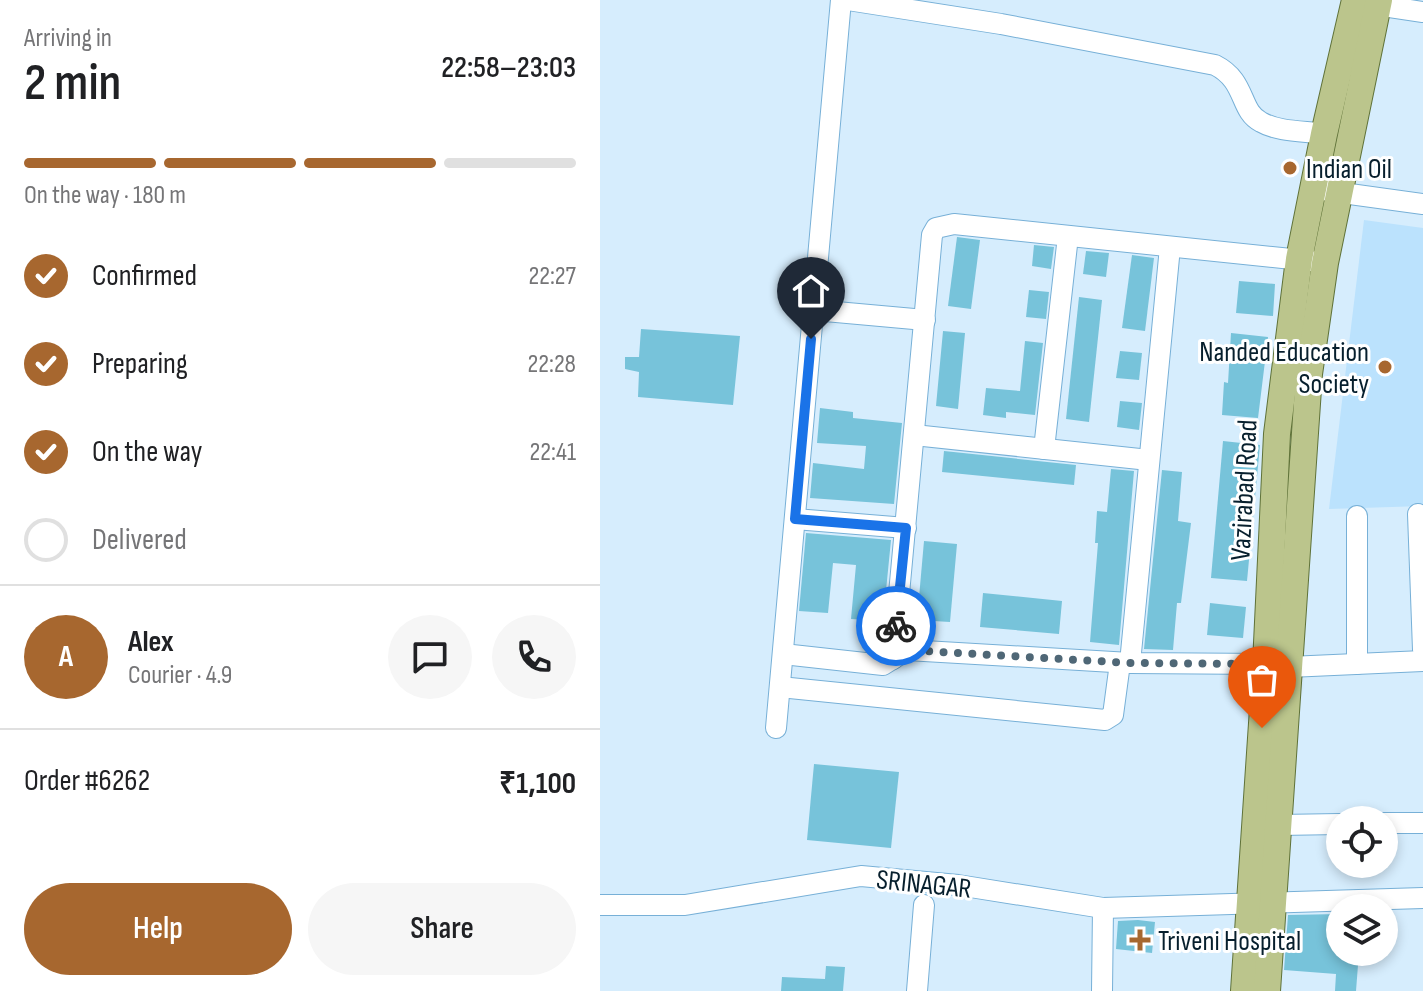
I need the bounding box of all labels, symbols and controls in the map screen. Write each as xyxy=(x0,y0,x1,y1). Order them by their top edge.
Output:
text: Arriving in xyxy=(24,23,112,54)
text: 22:58–23:03 xyxy=(441,50,576,86)
text: 2 min xyxy=(24,52,121,115)
place label: Indian Oil xyxy=(1306,153,1392,186)
marker: Indian Oil xyxy=(1281,159,1299,177)
text: On the way · 180 m xyxy=(24,180,186,211)
icon: check xyxy=(24,254,68,298)
pin xyxy=(777,257,845,339)
text: Confirmed xyxy=(92,258,197,294)
text: 22:27 xyxy=(528,261,576,292)
icon: home xyxy=(789,269,833,313)
place label: Nanded Education Society xyxy=(1199,336,1369,401)
icon: check xyxy=(24,342,68,386)
text: Preparing xyxy=(92,346,188,382)
text: 22:28 xyxy=(528,349,576,380)
marker: Nanded Education Society xyxy=(1376,358,1394,376)
street label: Vazirabad Road xyxy=(1224,419,1265,561)
icon: check xyxy=(24,430,68,474)
text: On the way xyxy=(92,434,202,470)
text: 22:41 xyxy=(530,437,576,468)
text: Delivered xyxy=(92,522,187,558)
courier xyxy=(856,586,936,666)
icon: bike xyxy=(874,604,918,648)
button: chat xyxy=(388,615,472,699)
button: phone xyxy=(492,615,576,699)
text: Alex xyxy=(128,624,174,660)
text: A xyxy=(59,639,73,675)
pin xyxy=(1228,646,1296,728)
icon: bag xyxy=(1240,658,1284,702)
text: Courier · 4.9 xyxy=(128,660,232,691)
text: Order #6262 xyxy=(24,763,150,799)
text: ₹1,100 xyxy=(499,766,576,802)
map controls xyxy=(1326,806,1398,966)
button: locate xyxy=(1326,806,1398,878)
street label: SRINAGAR xyxy=(875,863,973,906)
button: Help xyxy=(24,883,292,975)
button: Share xyxy=(308,883,576,975)
button: layers xyxy=(1326,894,1398,966)
place label: Triveni Hospital xyxy=(1158,925,1301,958)
marker: Triveni Hospital xyxy=(1129,929,1151,951)

